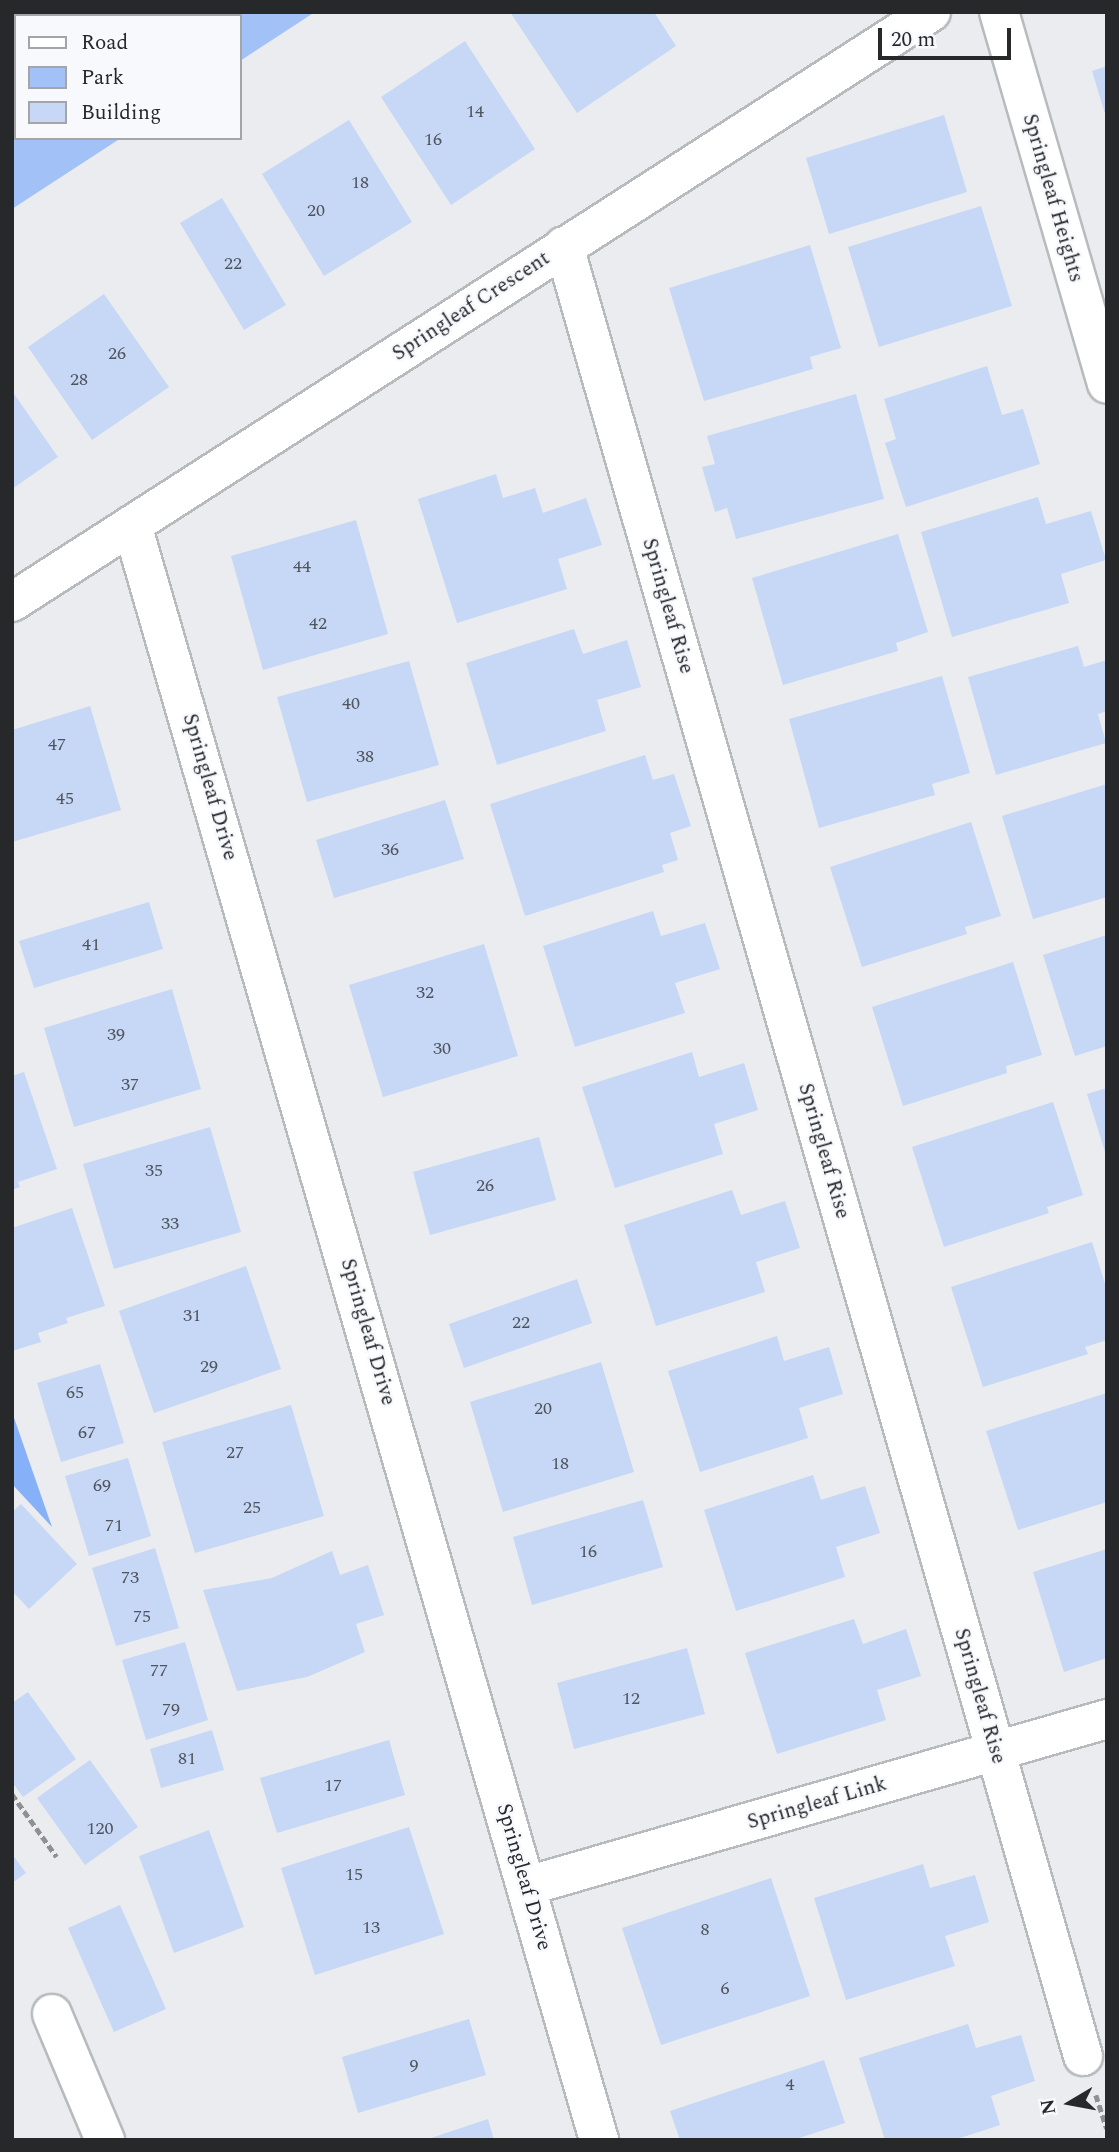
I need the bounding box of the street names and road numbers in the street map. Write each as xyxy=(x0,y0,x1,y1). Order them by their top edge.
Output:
street label: Springleaf Heights xyxy=(1017,111,1089,285)
street label: Springleaf Crescent xyxy=(387,246,555,366)
street label: Springleaf Rise xyxy=(637,535,699,677)
street label: Springleaf Drive xyxy=(177,711,243,863)
street label: Springleaf Rise xyxy=(793,1080,855,1222)
street label: Springleaf Drive xyxy=(335,1256,401,1408)
street label: Springleaf Rise xyxy=(949,1625,1011,1767)
street label: Springleaf Link xyxy=(744,1771,890,1835)
street label: Springleaf Drive xyxy=(491,1801,557,1953)

